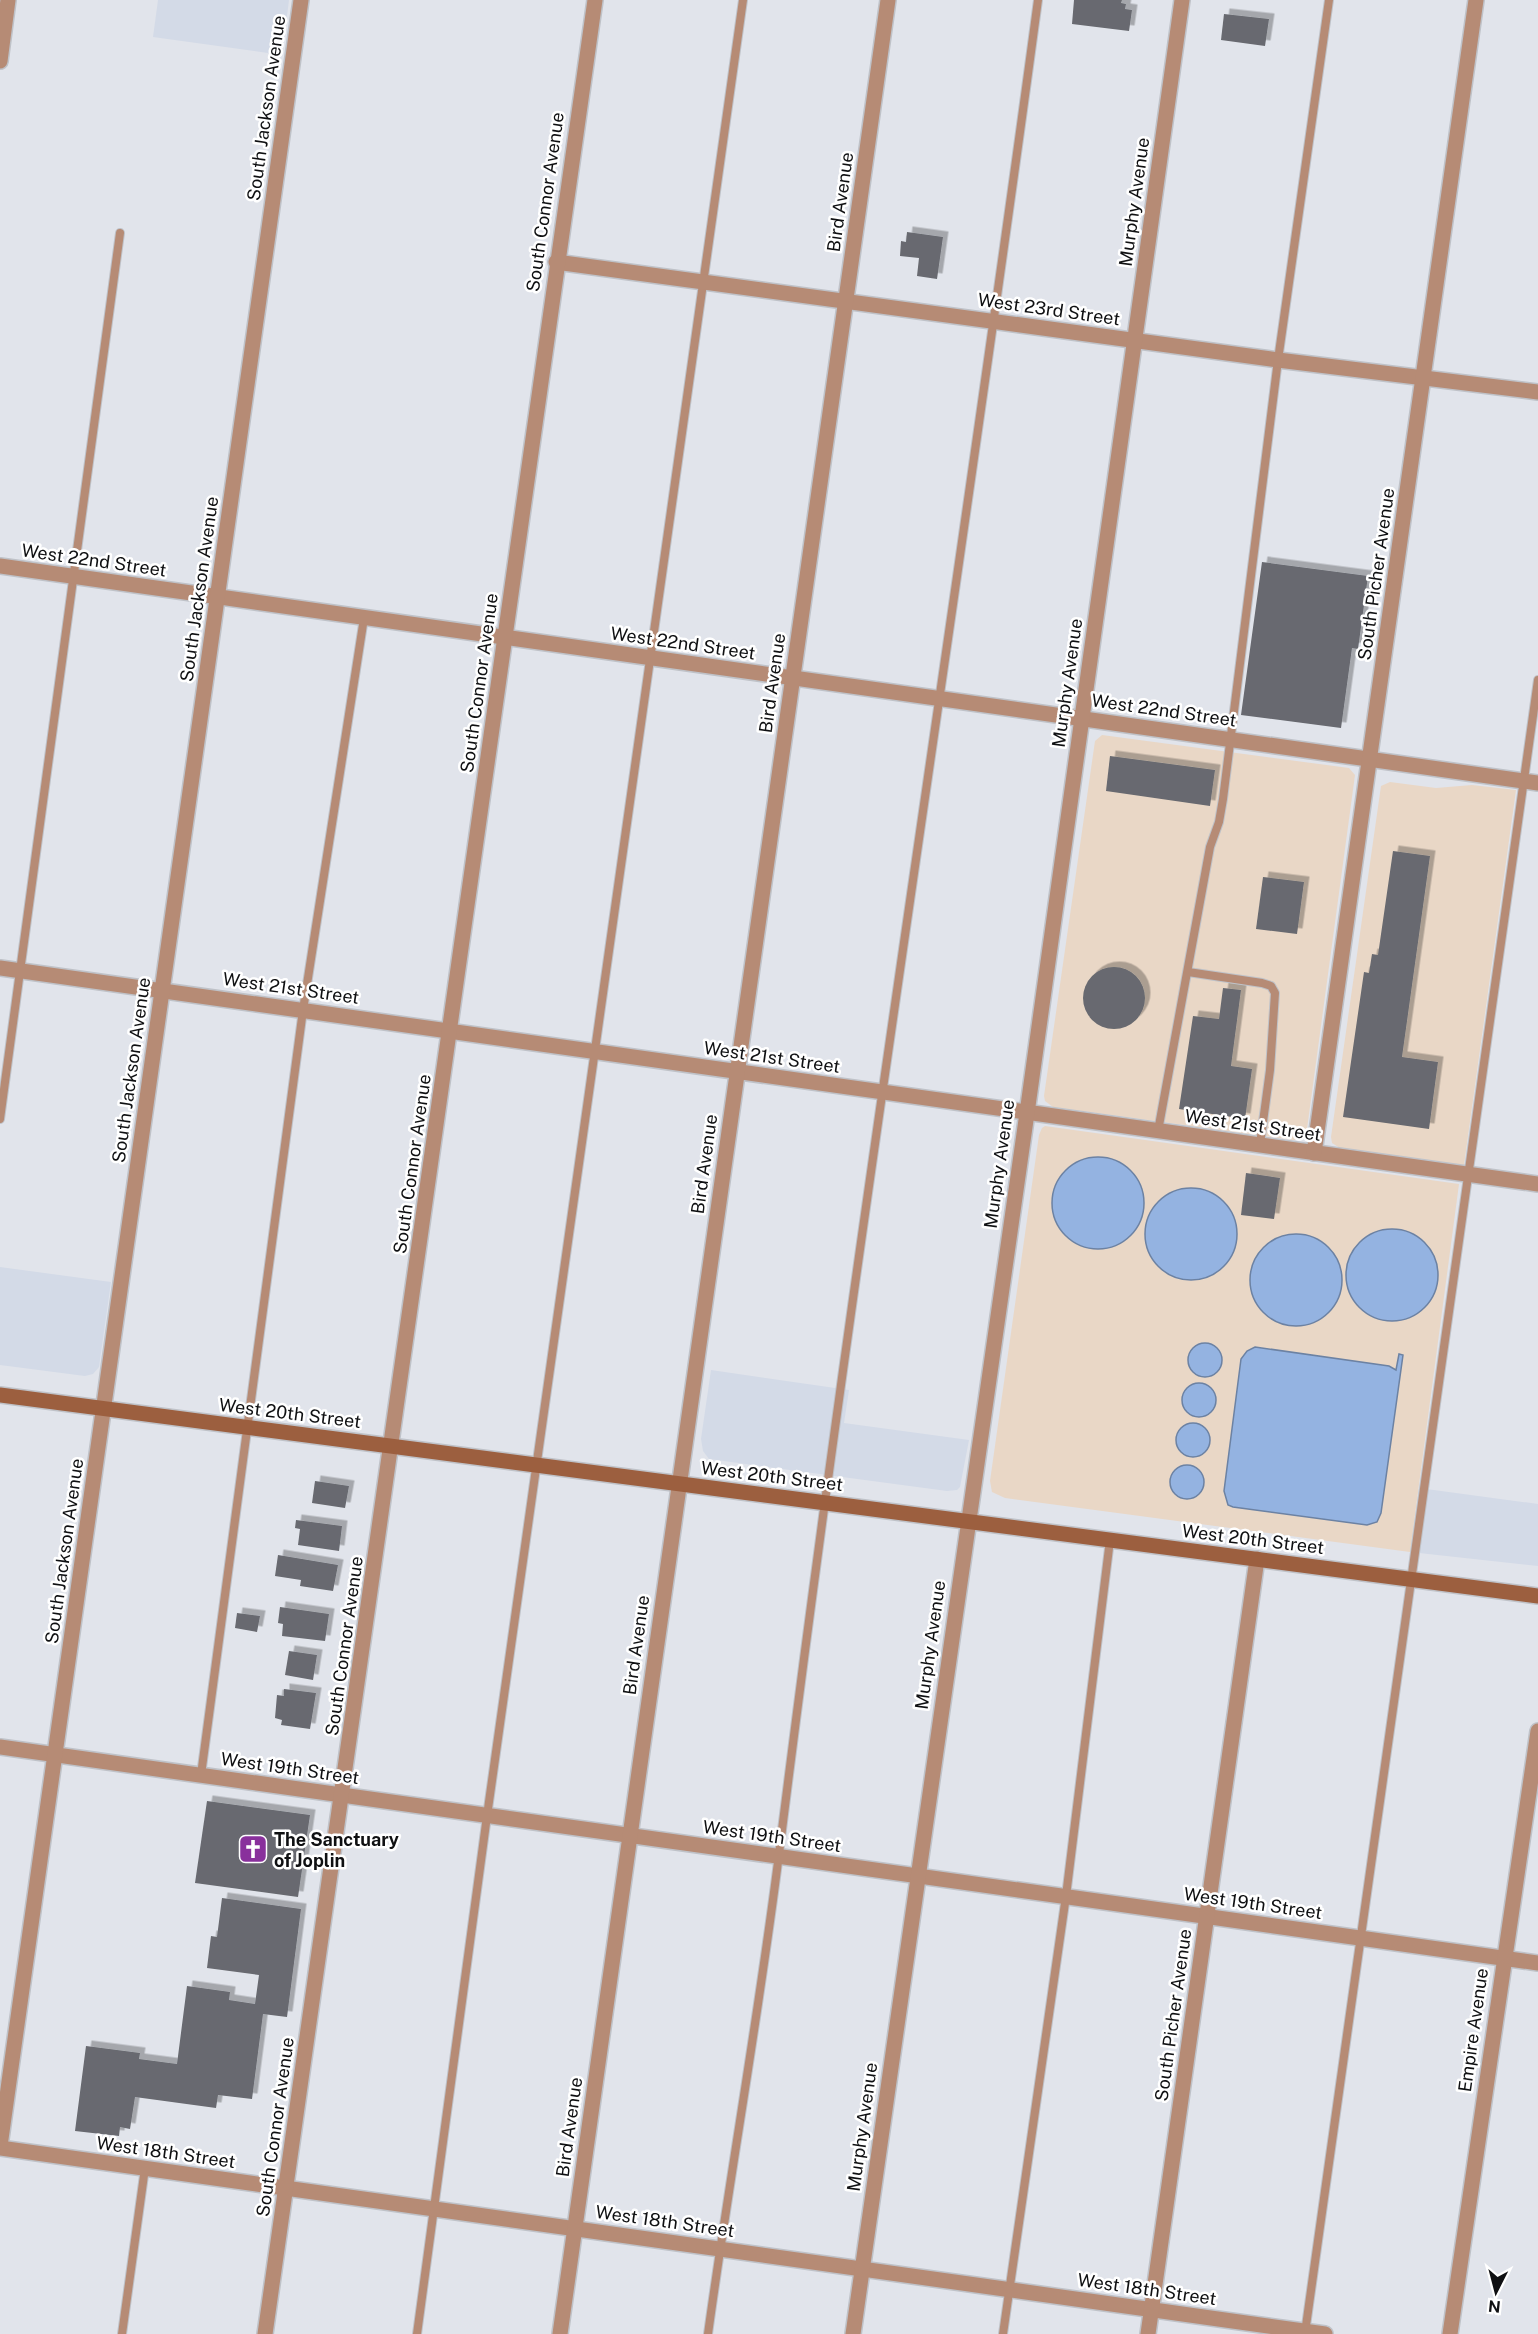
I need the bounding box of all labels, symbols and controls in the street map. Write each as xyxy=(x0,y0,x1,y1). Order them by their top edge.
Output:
street label: South Jackson Avenue xyxy=(243,14,289,202)
street label: South Connor Avenue xyxy=(522,111,568,293)
street label: Murphy Avenue xyxy=(1115,136,1153,268)
street label: Bird Avenue xyxy=(823,151,857,253)
street label: West 23rd Street xyxy=(977,289,1121,329)
street label: South Picher Avenue xyxy=(1354,486,1398,662)
street label: South Jackson Avenue xyxy=(176,495,222,683)
street label: West 22nd Street xyxy=(20,539,168,581)
street label: South Connor Avenue xyxy=(456,592,502,774)
street label: Murphy Avenue xyxy=(1048,617,1086,749)
street label: West 22nd Street xyxy=(609,622,757,664)
street label: Bird Avenue xyxy=(755,632,789,734)
street label: West 22nd Street xyxy=(1090,689,1238,731)
street label: West 21st Street xyxy=(221,968,361,1008)
street label: South Jackson Avenue xyxy=(108,976,154,1164)
street label: West 21st Street xyxy=(702,1037,842,1077)
street label: South Connor Avenue xyxy=(389,1073,435,1255)
street label: Murphy Avenue xyxy=(980,1098,1018,1230)
street label: West 21st Street xyxy=(1183,1105,1323,1145)
street label: Bird Avenue xyxy=(687,1113,721,1215)
street label: West 20th Street xyxy=(218,1394,362,1432)
street label: South Jackson Avenue xyxy=(41,1457,87,1645)
street label: West 20th Street xyxy=(700,1457,844,1495)
street label: West 20th Street xyxy=(1181,1520,1325,1558)
street label: South Connor Avenue xyxy=(321,1555,367,1737)
street label: Murphy Avenue xyxy=(911,1579,949,1711)
street label: Bird Avenue xyxy=(619,1594,653,1696)
street label: West 19th Street xyxy=(219,1748,361,1788)
street label: West 19th Street xyxy=(701,1816,843,1856)
place label: The Sanctuary of Joplin xyxy=(274,1829,399,1871)
church icon: The Sanctuary of Joplin xyxy=(237,1833,269,1865)
street label: West 19th Street xyxy=(1182,1883,1324,1923)
street label: South Picher Avenue xyxy=(1151,1927,1195,2103)
street label: Empire Avenue xyxy=(1454,1967,1492,2093)
street label: South Connor Avenue xyxy=(252,2036,298,2218)
street label: Murphy Avenue xyxy=(843,2061,881,2193)
street label: Bird Avenue xyxy=(552,2076,586,2178)
street label: West 18th Street xyxy=(95,2132,237,2172)
street label: West 18th Street xyxy=(594,2201,736,2241)
north arrow xyxy=(1466,2262,1526,2322)
street label: West 18th Street xyxy=(1076,2269,1218,2309)
text: N xyxy=(1487,2296,1502,2317)

